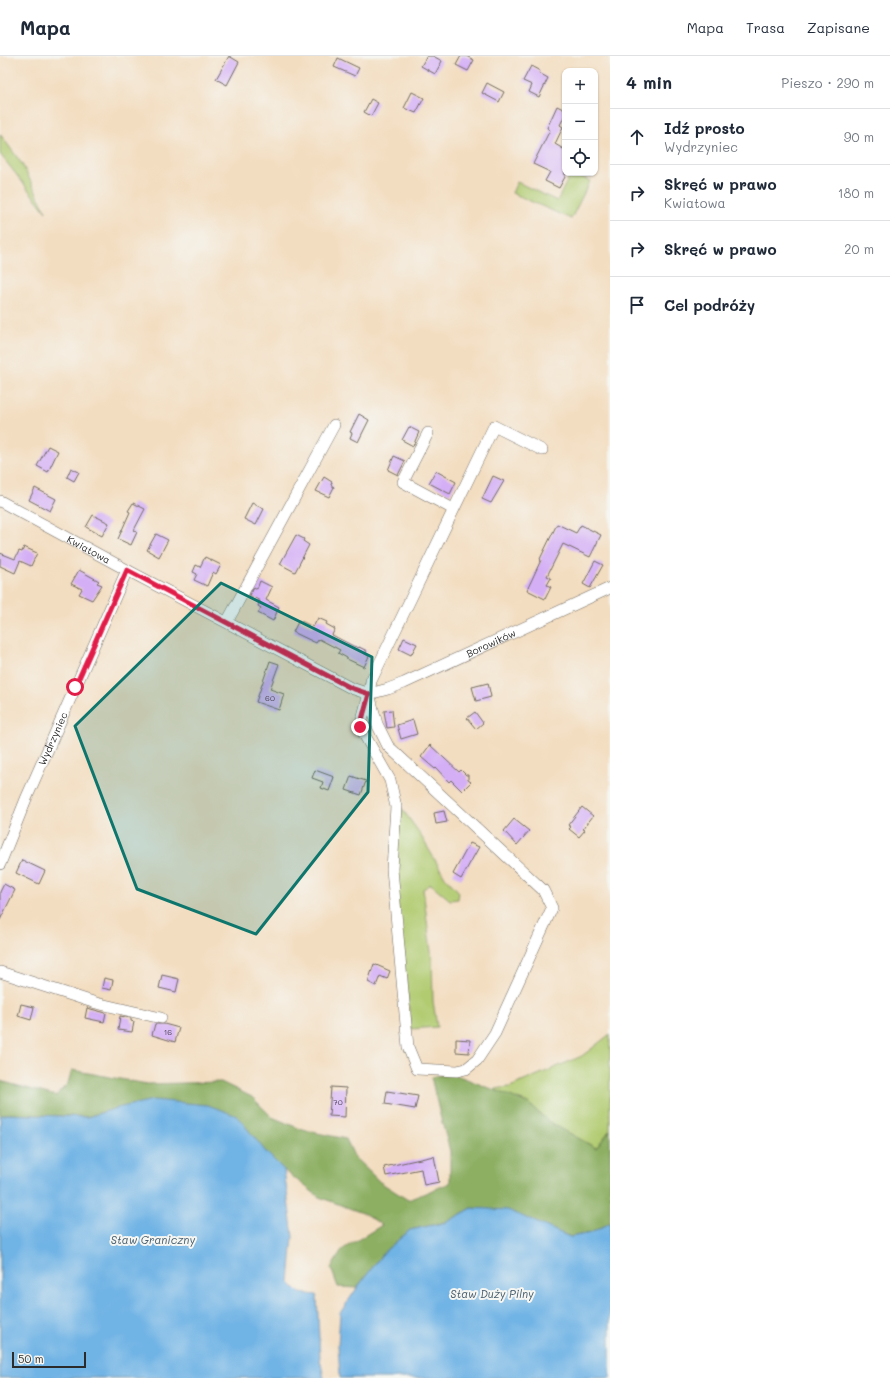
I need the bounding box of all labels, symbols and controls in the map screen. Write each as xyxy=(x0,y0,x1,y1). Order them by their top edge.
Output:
text: Mapa xyxy=(20,15,71,40)
text: Mapa xyxy=(687,18,724,37)
text: Trasa xyxy=(746,18,785,37)
text: Zapisane xyxy=(807,18,870,37)
map controls xyxy=(562,68,598,176)
button: + xyxy=(562,68,598,104)
text: 4 min xyxy=(626,71,672,93)
text: Pieszo · 290 m xyxy=(781,74,874,91)
button: − xyxy=(562,104,598,140)
text: Idź prosto xyxy=(664,118,745,138)
icon: ahead xyxy=(626,126,648,148)
text: 90 m xyxy=(844,128,874,145)
text: Wydrzyniec xyxy=(664,138,738,155)
button: locate xyxy=(562,140,598,176)
text: Skręć w prawo xyxy=(664,174,777,194)
icon: right xyxy=(626,182,648,204)
text: 180 m xyxy=(838,184,874,201)
text: Kwiatowa xyxy=(664,194,726,211)
icon: right xyxy=(626,238,648,260)
text: Skręć w prawo xyxy=(664,239,777,259)
text: 20 m xyxy=(844,240,874,257)
icon: arrive xyxy=(626,294,648,316)
text: Cel podróży xyxy=(664,295,755,315)
street label: Kwiatowa xyxy=(65,532,113,567)
street label: Borowików xyxy=(464,625,518,660)
route start xyxy=(66,678,84,696)
house number: 60 xyxy=(265,693,275,703)
street label: Wydrzyniec xyxy=(35,710,71,767)
route end xyxy=(351,718,369,736)
house number: 16 xyxy=(164,1027,172,1037)
house number: 70 xyxy=(333,1097,343,1107)
water label: Staw Graniczny xyxy=(111,1232,195,1247)
water label: Staw Duży Pilny xyxy=(450,1286,534,1301)
scale bar xyxy=(12,1350,86,1369)
text: 50 m xyxy=(18,1351,44,1366)

